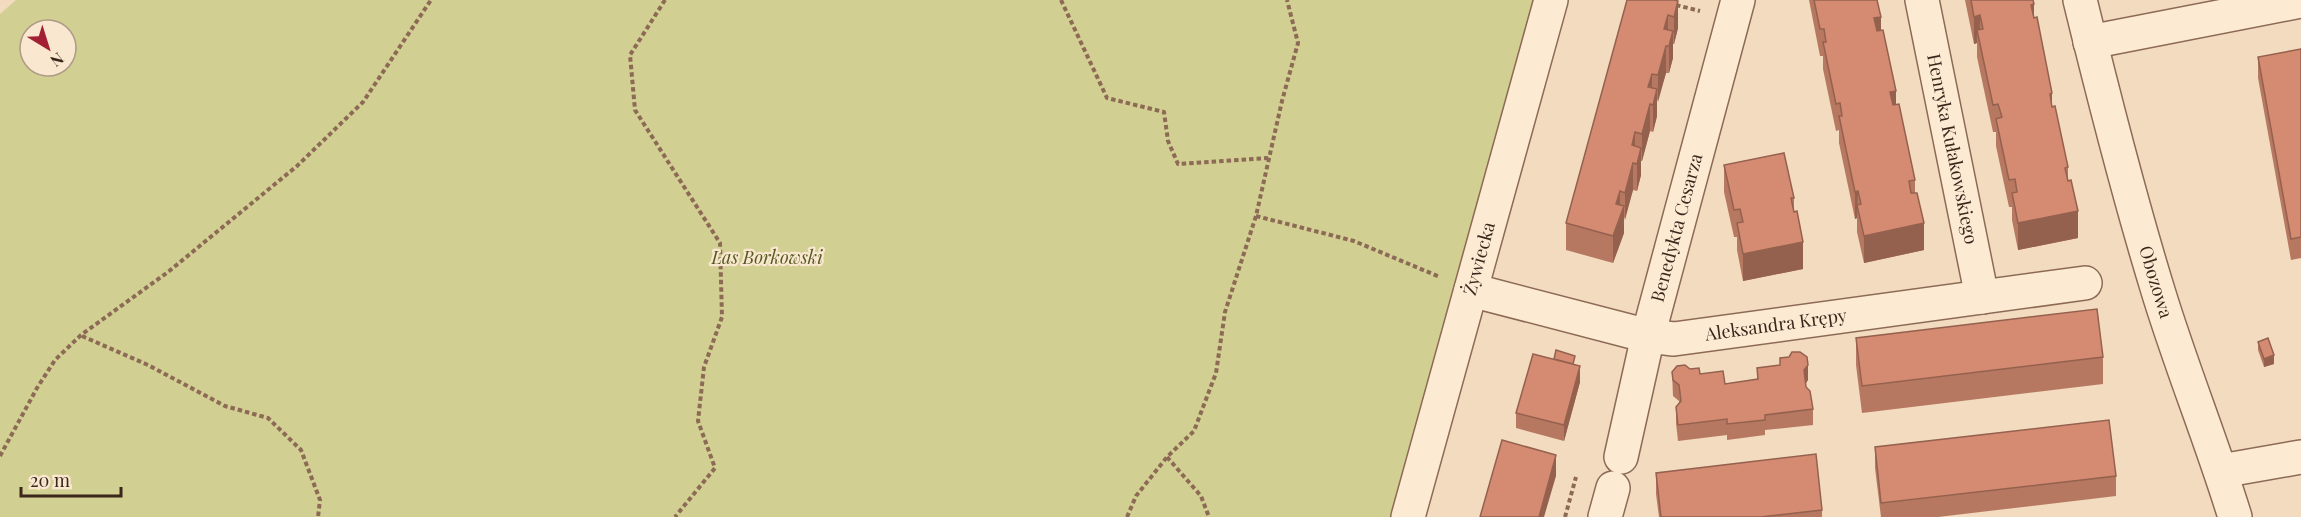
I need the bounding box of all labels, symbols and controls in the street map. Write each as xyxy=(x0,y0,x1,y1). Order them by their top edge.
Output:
north arrow xyxy=(18,18,78,78)
text: N xyxy=(46,48,69,72)
street label: Henryka Kułakowskiego xyxy=(1922,52,1984,246)
street label: Benedykta Cesarza xyxy=(1645,151,1707,304)
street label: Żywiecka xyxy=(1457,219,1500,298)
street label: Obozowa xyxy=(2134,243,2179,321)
park label: Las Borkowski xyxy=(710,245,823,269)
street label: Aleksandra Krępy xyxy=(1703,303,1848,346)
scale bar xyxy=(21,460,122,498)
text: 20 m xyxy=(30,468,70,492)

